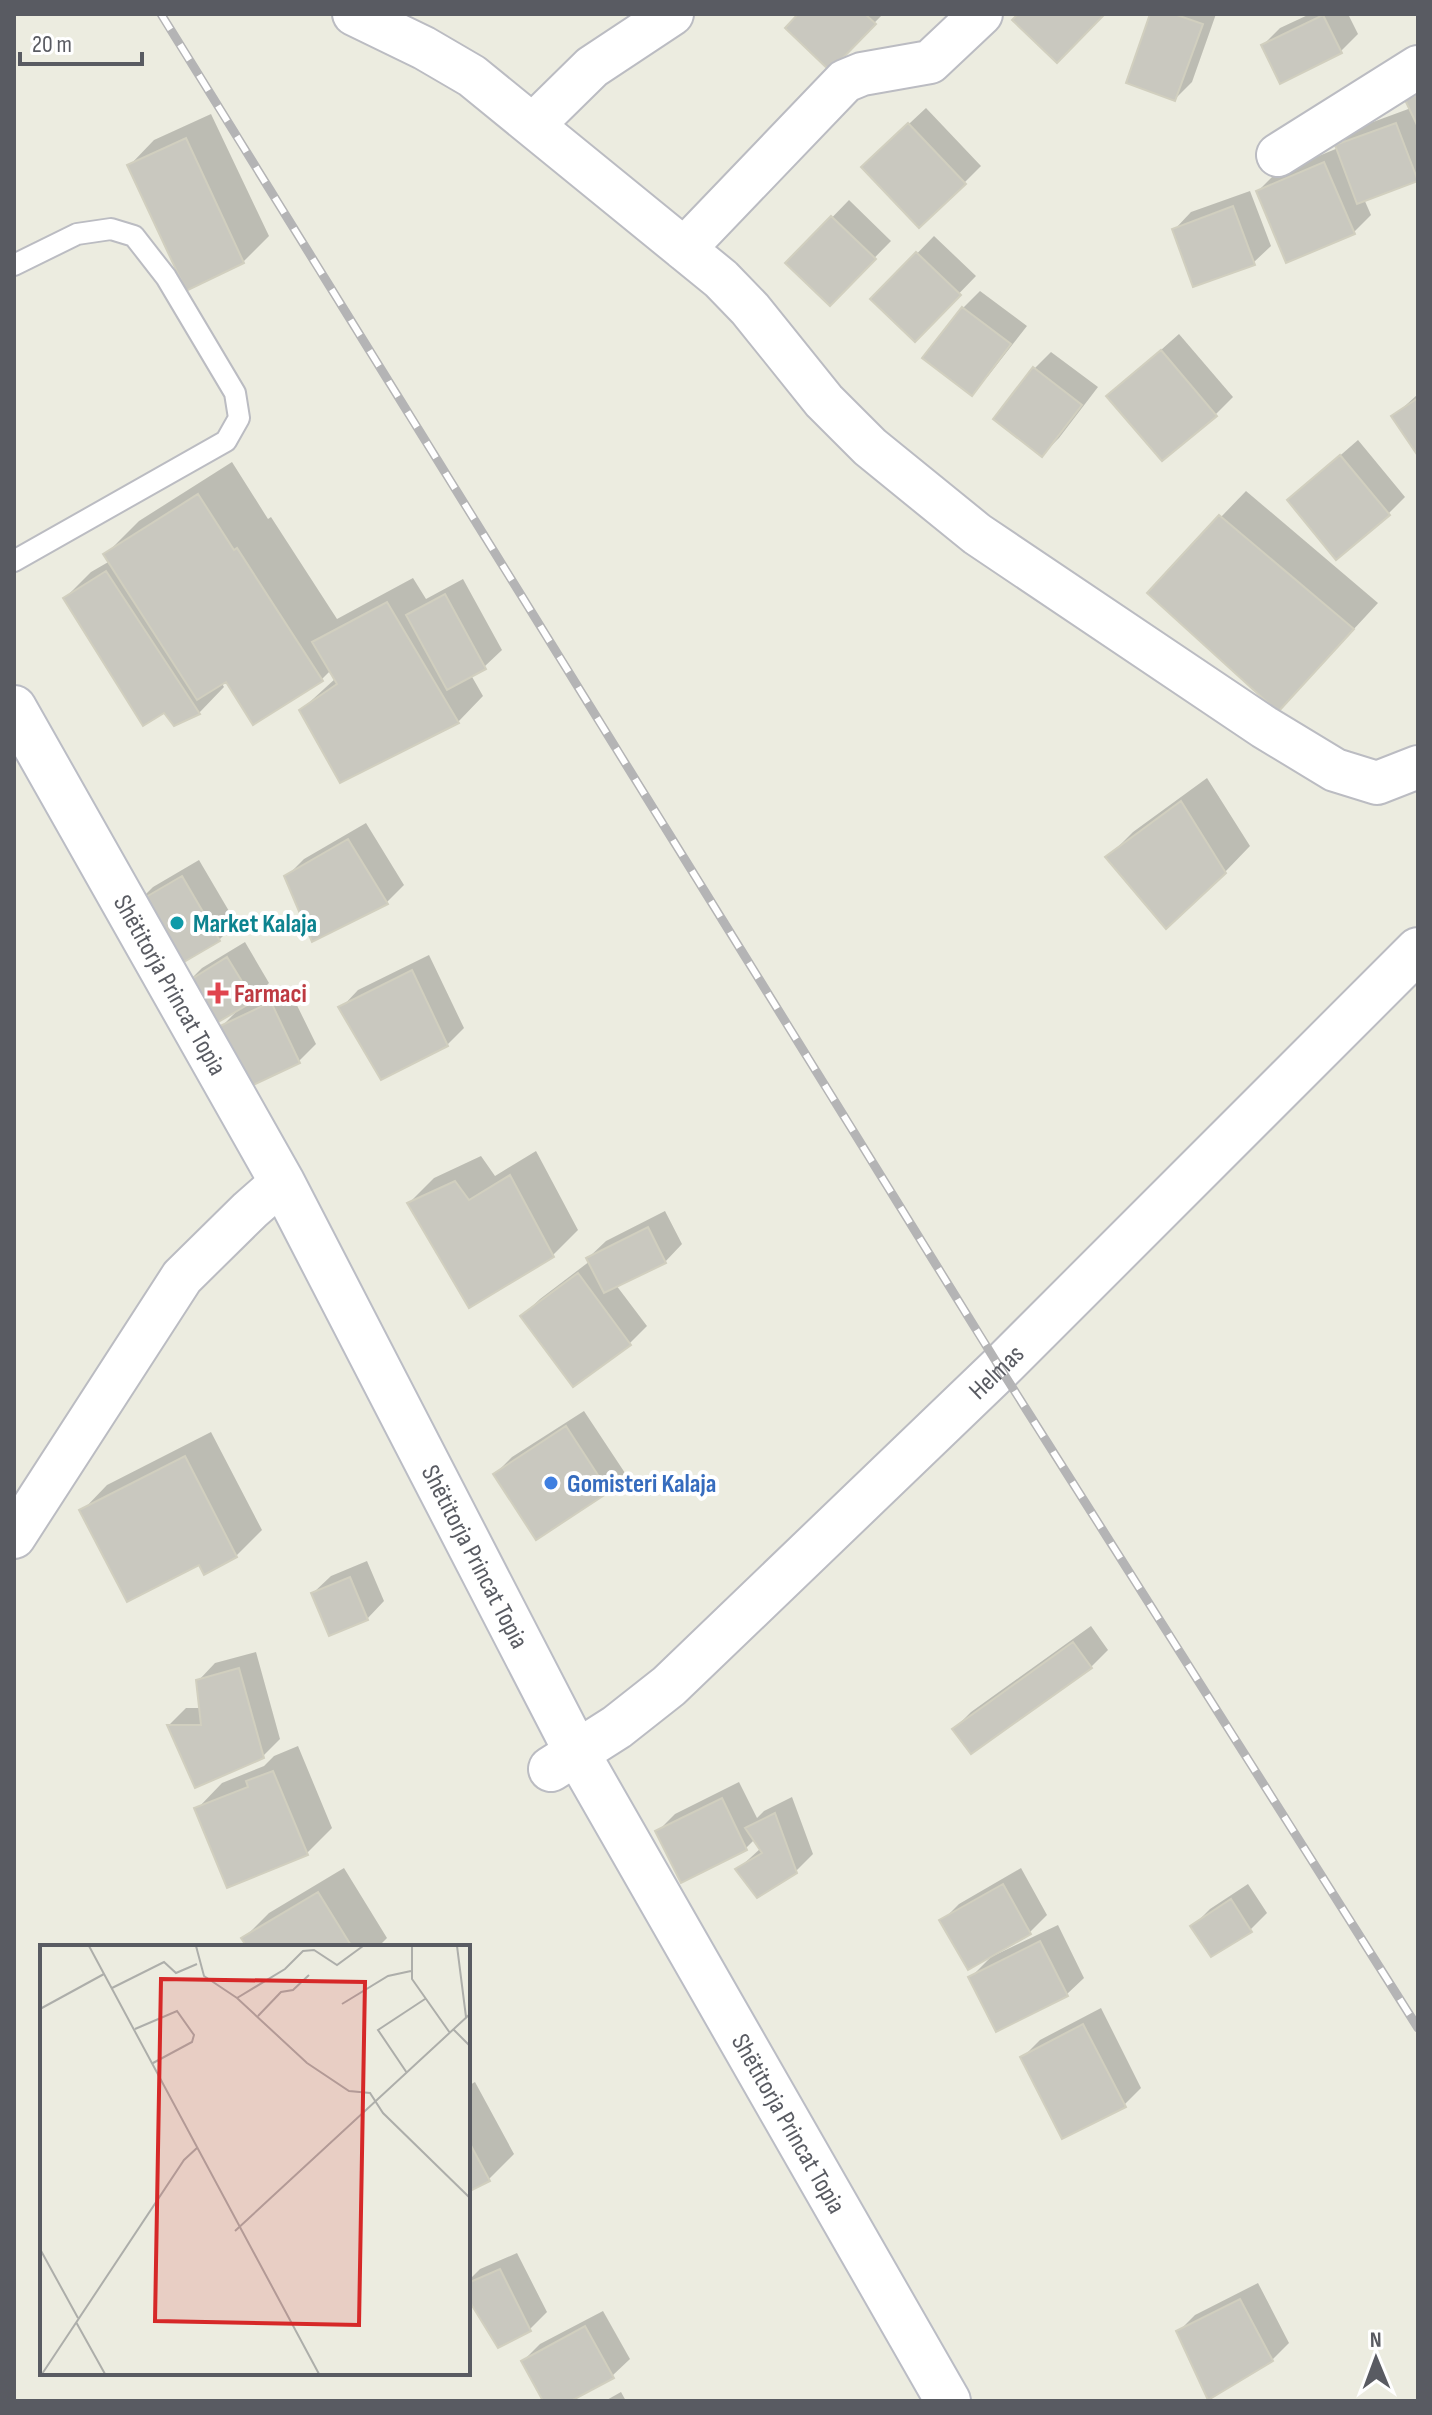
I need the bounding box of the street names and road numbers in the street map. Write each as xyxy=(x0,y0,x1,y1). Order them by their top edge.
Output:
street label: Shëtitorja Princat Topia xyxy=(106,890,232,1081)
street label: Helmas xyxy=(963,1339,1031,1406)
street label: Shëtitorja Princat Topia xyxy=(414,1460,534,1654)
street label: Shëtitorja Princat Topia xyxy=(724,2029,851,2220)

